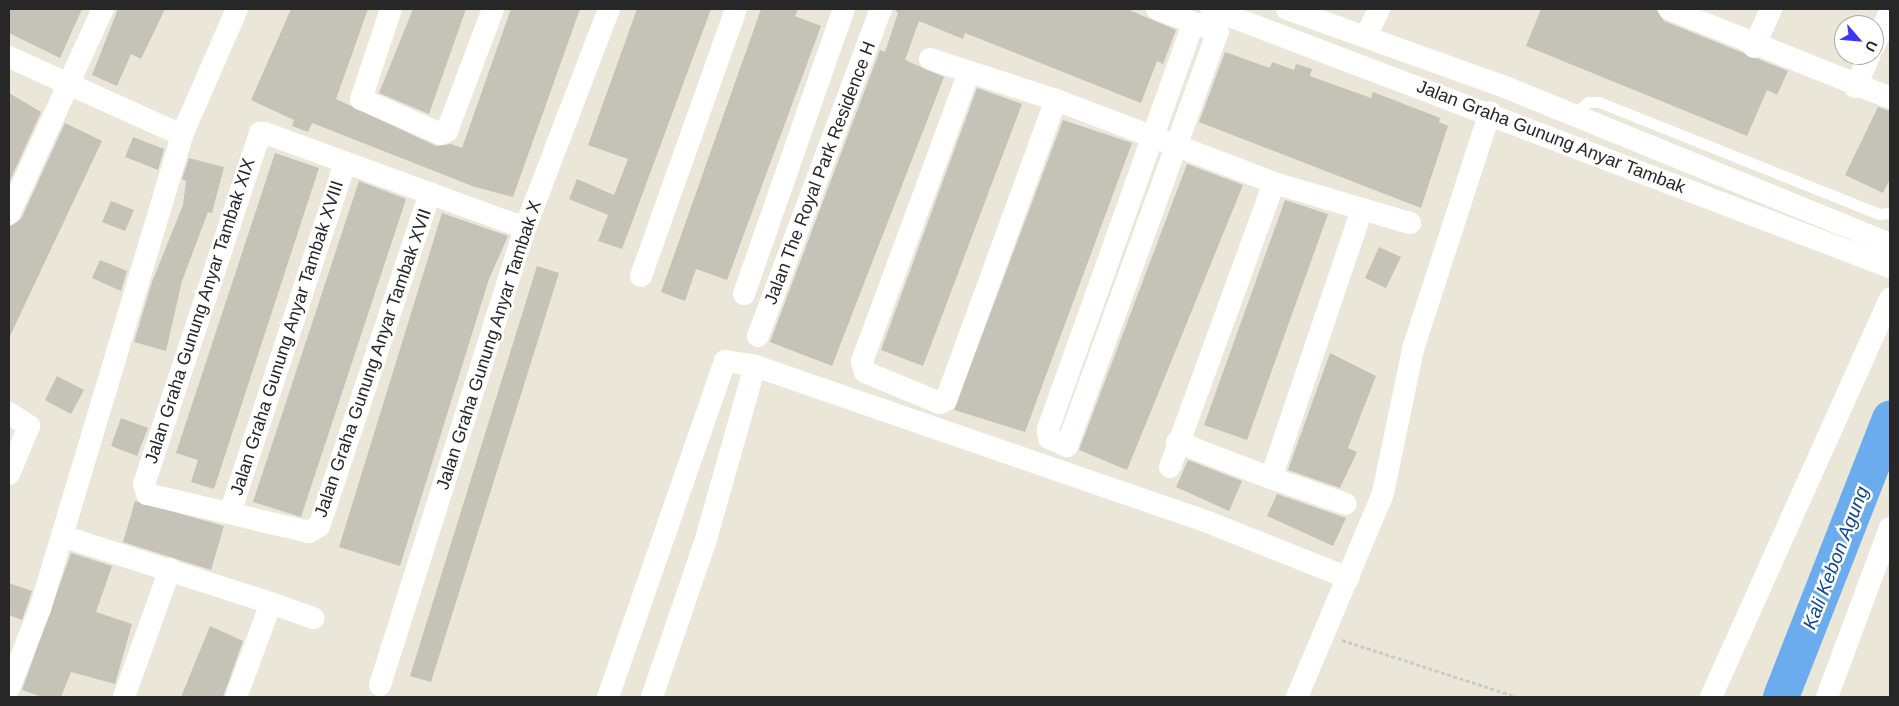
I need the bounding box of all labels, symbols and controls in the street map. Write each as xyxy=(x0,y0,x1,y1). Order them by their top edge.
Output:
north arrow xyxy=(1834,15,1884,65)
street label: Jalan The Royal Park Residence H xyxy=(760,38,880,308)
text: U xyxy=(1862,38,1881,54)
street label: Jalan Graha Gunung Anyar Tambak xyxy=(1413,75,1689,199)
street label: Jalan Graha Gunung Anyar Tambak XIX xyxy=(140,155,260,467)
street label: Jalan Graha Gunung Anyar Tambak XVIII xyxy=(226,177,348,499)
street label: Jalan Graha Gunung Anyar Tambak X xyxy=(432,197,546,493)
street label: Jalan Graha Gunung Anyar Tambak XVII xyxy=(310,205,436,521)
water label: Kali Kebon Agung xyxy=(1798,483,1874,633)

